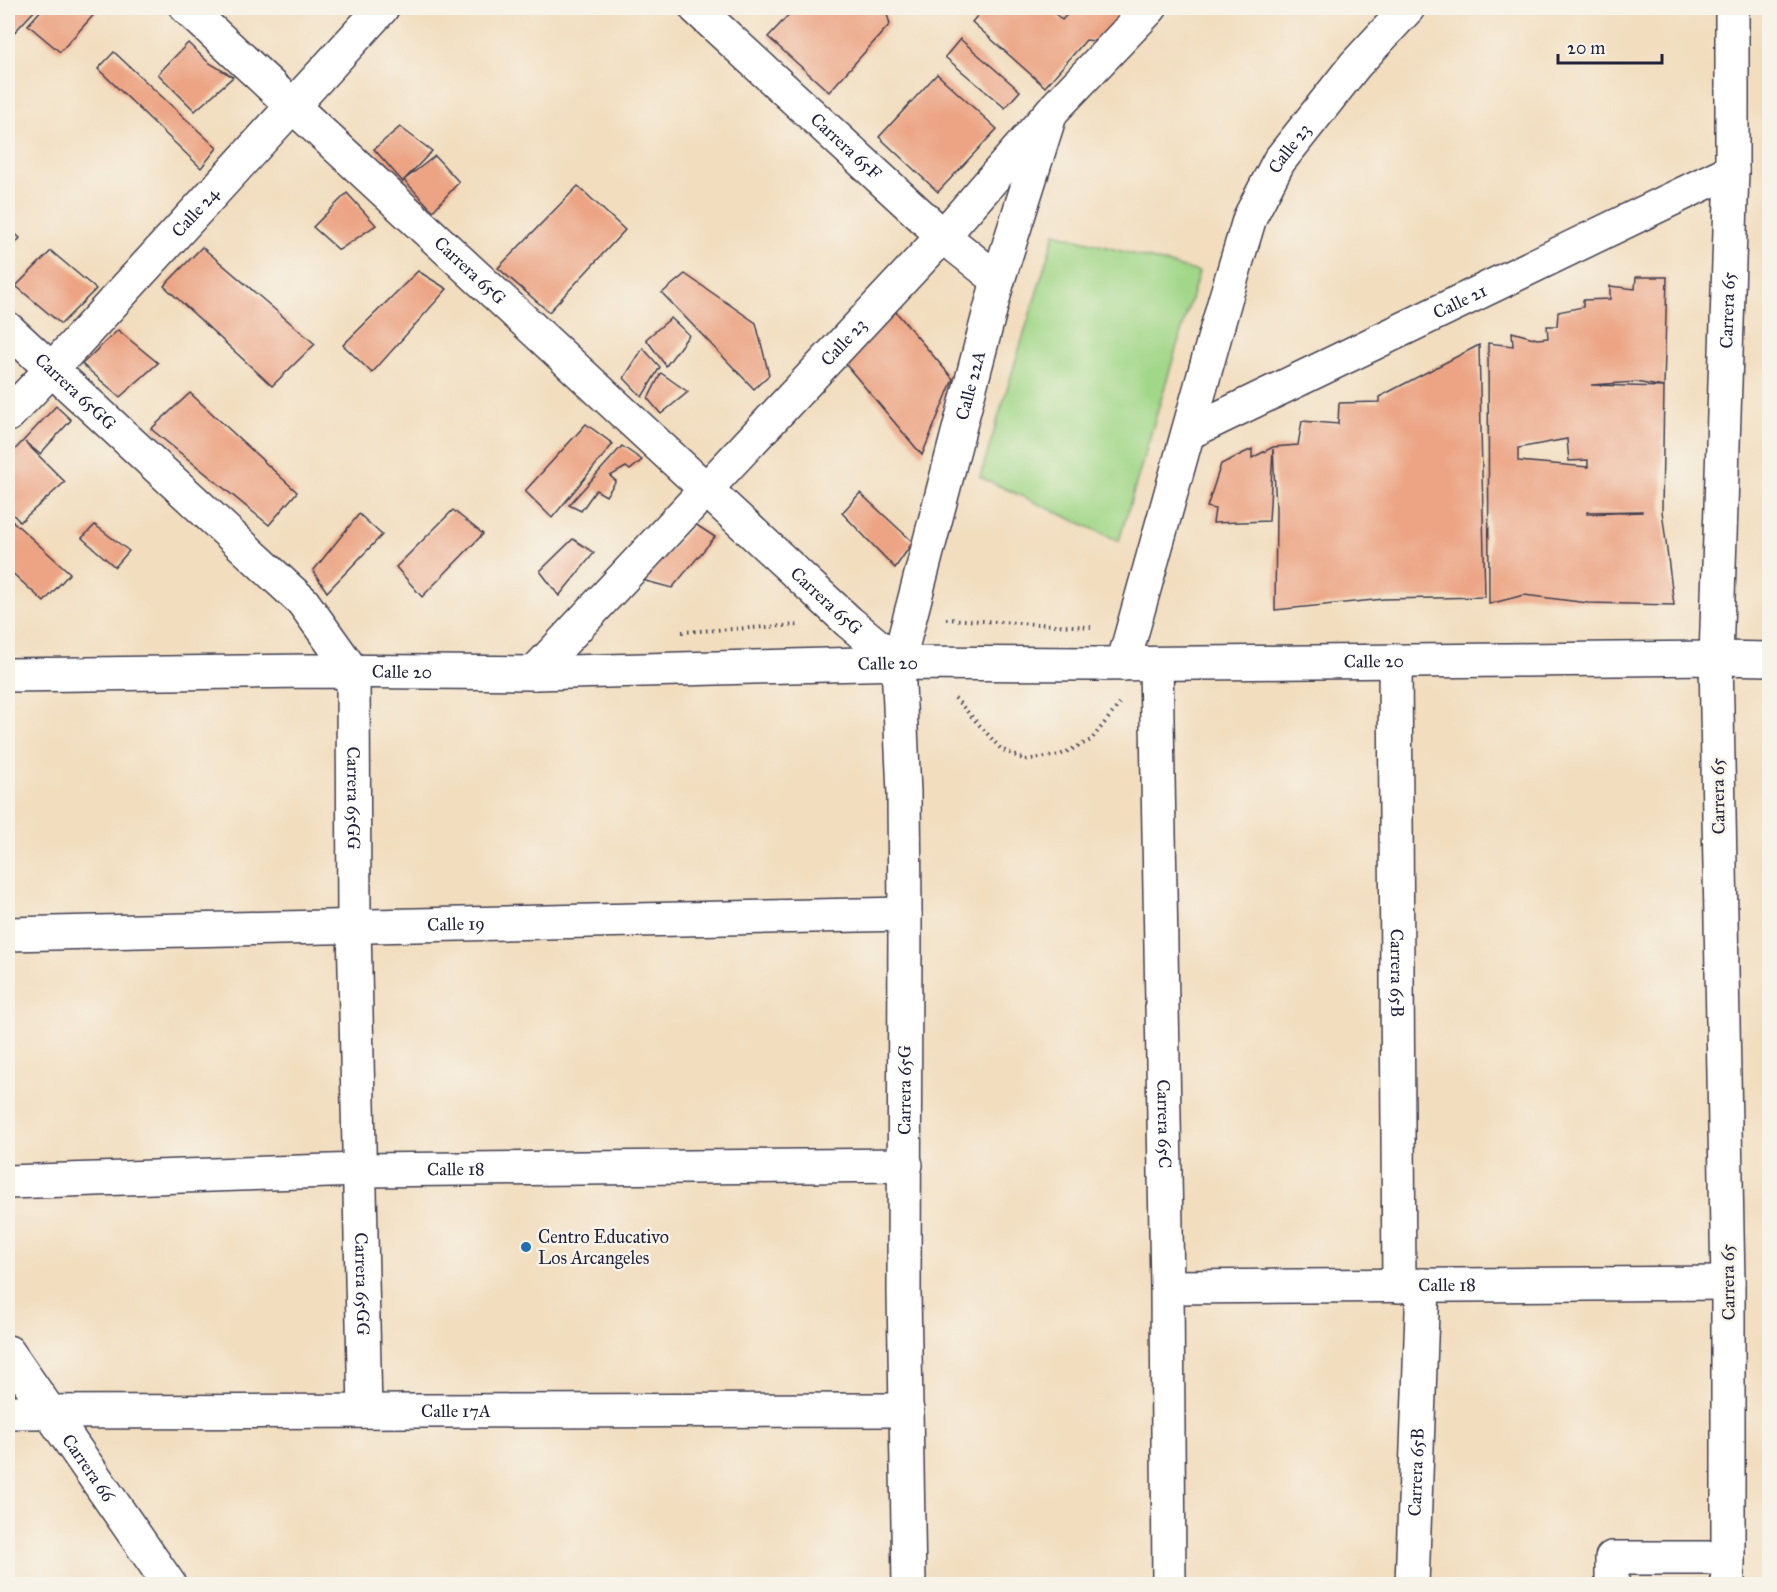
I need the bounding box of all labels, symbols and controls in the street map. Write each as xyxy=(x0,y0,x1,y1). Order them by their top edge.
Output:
scale bar xyxy=(1558,27,1662,65)
text: 20 m xyxy=(1567,37,1605,59)
street label: Carrera 65F xyxy=(806,108,886,185)
street label: Calle 23 xyxy=(1264,119,1315,177)
street label: Calle 24 xyxy=(167,182,224,242)
street label: Carrera 65G xyxy=(430,232,510,309)
street label: Carrera 65 xyxy=(1715,271,1740,349)
street label: Calle 21 xyxy=(1429,279,1490,324)
street label: Calle 23 xyxy=(816,314,871,371)
street label: Carrera 65GG xyxy=(30,348,121,435)
street label: Calle 22A xyxy=(951,348,990,423)
street label: Carrera 65G xyxy=(786,562,867,639)
street label: Calle 20 xyxy=(1344,650,1404,673)
street label: Calle 20 xyxy=(857,652,918,675)
street label: Calle 20 xyxy=(372,661,432,683)
street label: Carrera 65GG xyxy=(342,747,365,850)
street label: Carrera 65 xyxy=(1706,757,1730,834)
street label: Calle 19 xyxy=(427,912,485,936)
street label: Carrera 65B xyxy=(1386,929,1408,1017)
street label: Carrera 65G xyxy=(893,1045,916,1135)
street label: Carrera 65C xyxy=(1152,1079,1176,1169)
street label: Calle 18 xyxy=(427,1158,485,1180)
place label: Centro Educativo Los Arcangeles xyxy=(538,1226,669,1270)
street label: Carrera 65GG xyxy=(350,1232,374,1336)
marker: Centro Educativo Los Arcangeles xyxy=(519,1240,533,1254)
street label: Carrera 65 xyxy=(1716,1243,1740,1320)
street label: Calle 18 xyxy=(1418,1274,1476,1296)
street label: Calle 17A xyxy=(421,1400,491,1422)
street label: Carrera 65B xyxy=(1403,1427,1429,1517)
street label: Carrera 66 xyxy=(57,1430,120,1507)

